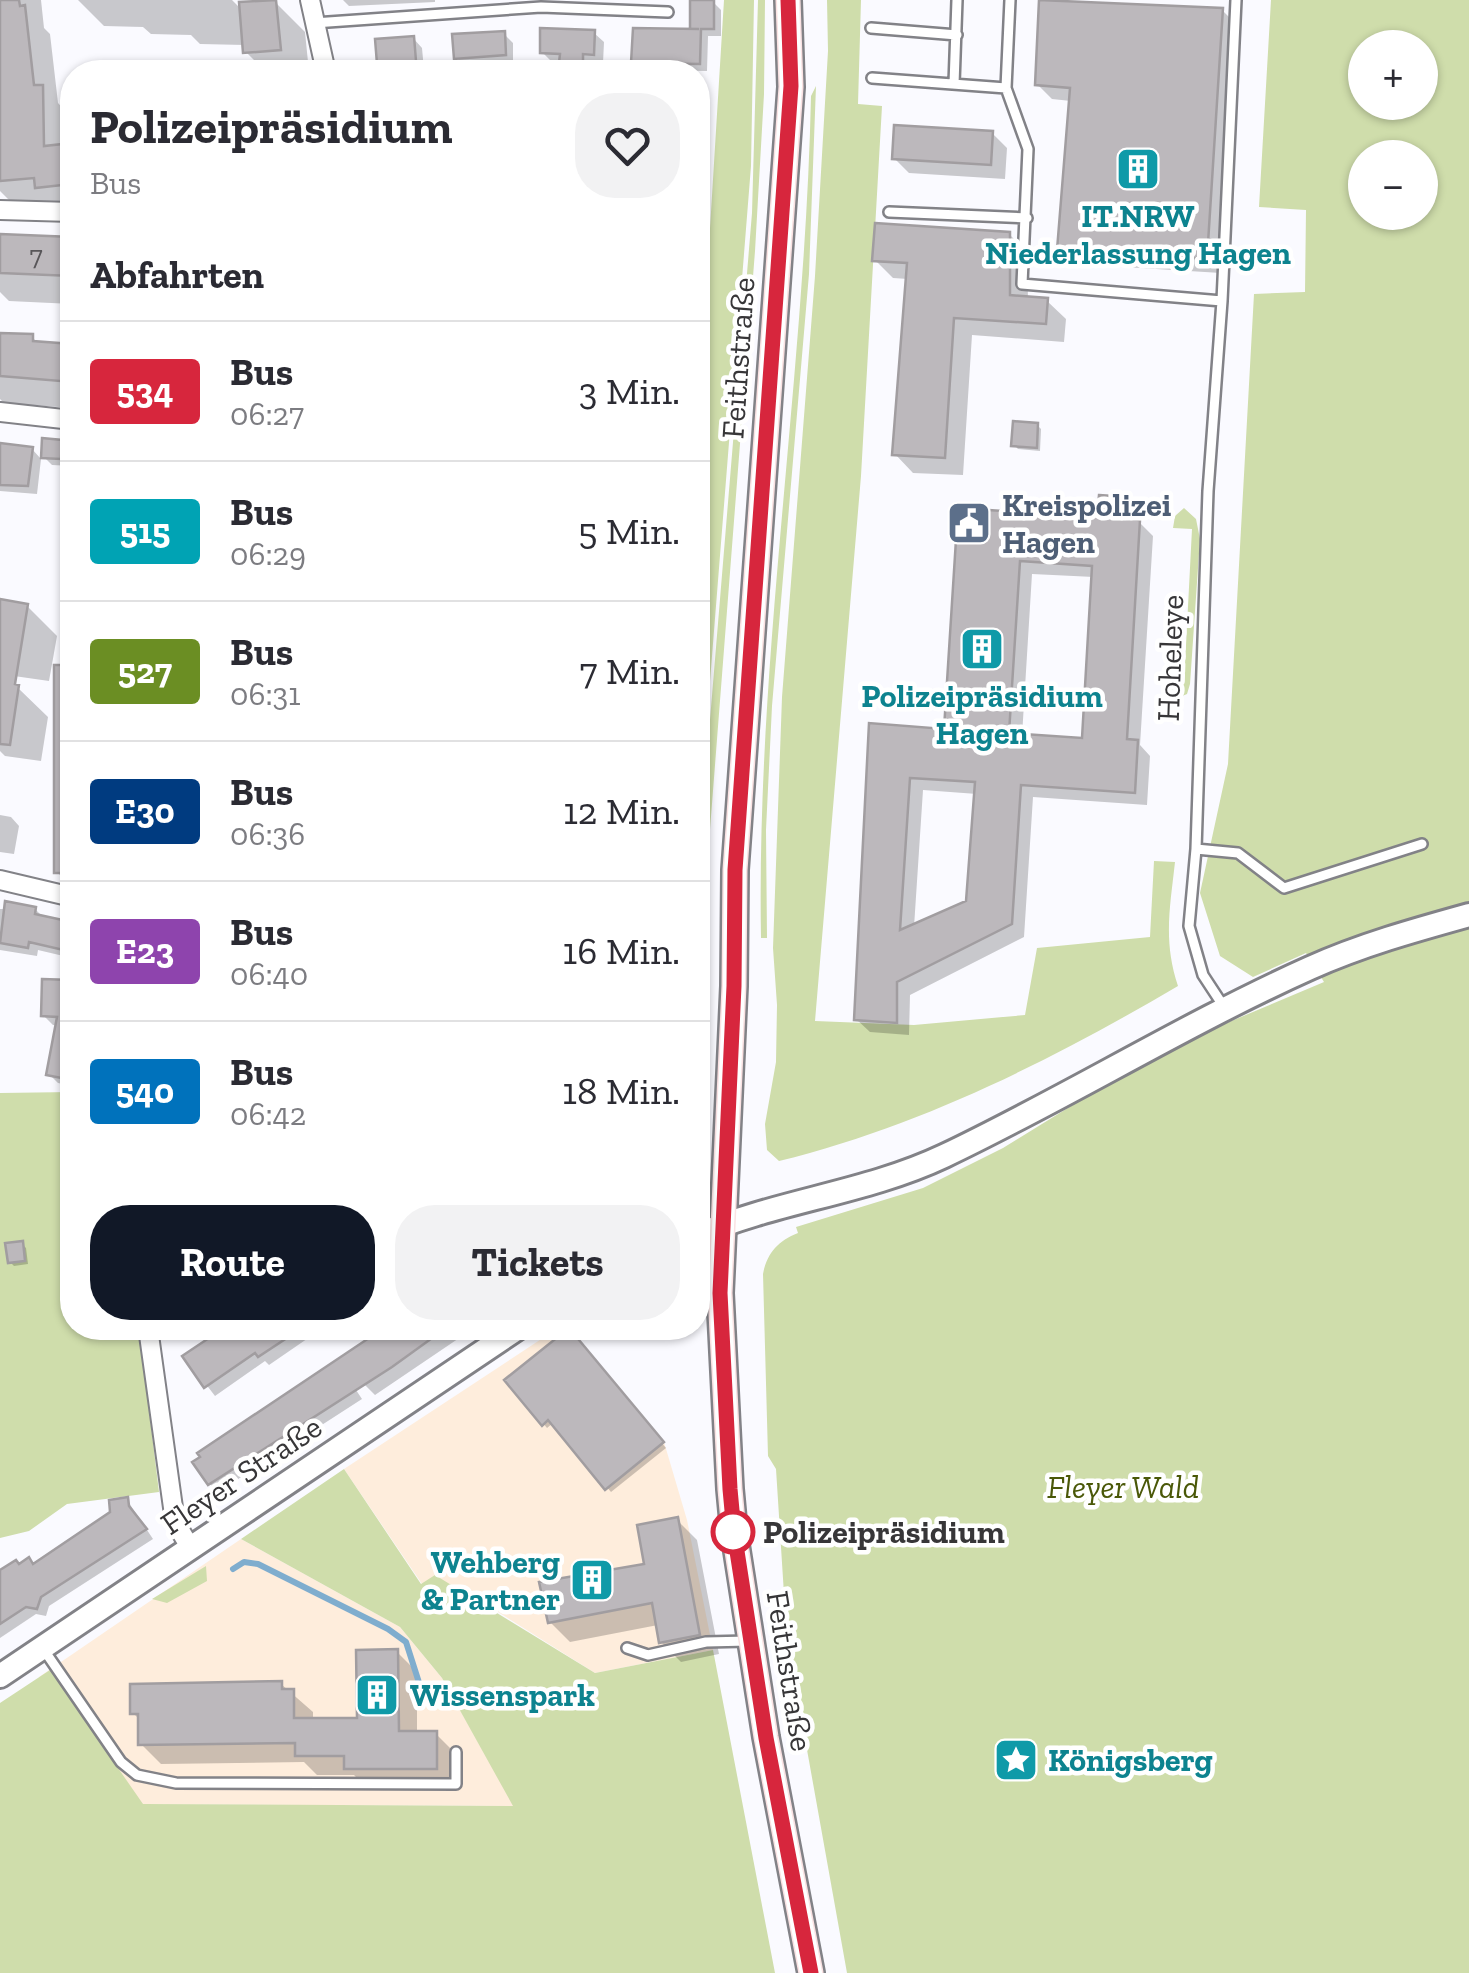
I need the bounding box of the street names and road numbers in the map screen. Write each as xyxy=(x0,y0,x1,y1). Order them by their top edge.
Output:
street label: Feithstraße xyxy=(713,276,763,440)
street label: Hoheleye xyxy=(1149,594,1191,722)
street label: Fleyer Straße xyxy=(153,1407,329,1543)
street label: Feithstraße xyxy=(759,1588,821,1754)

